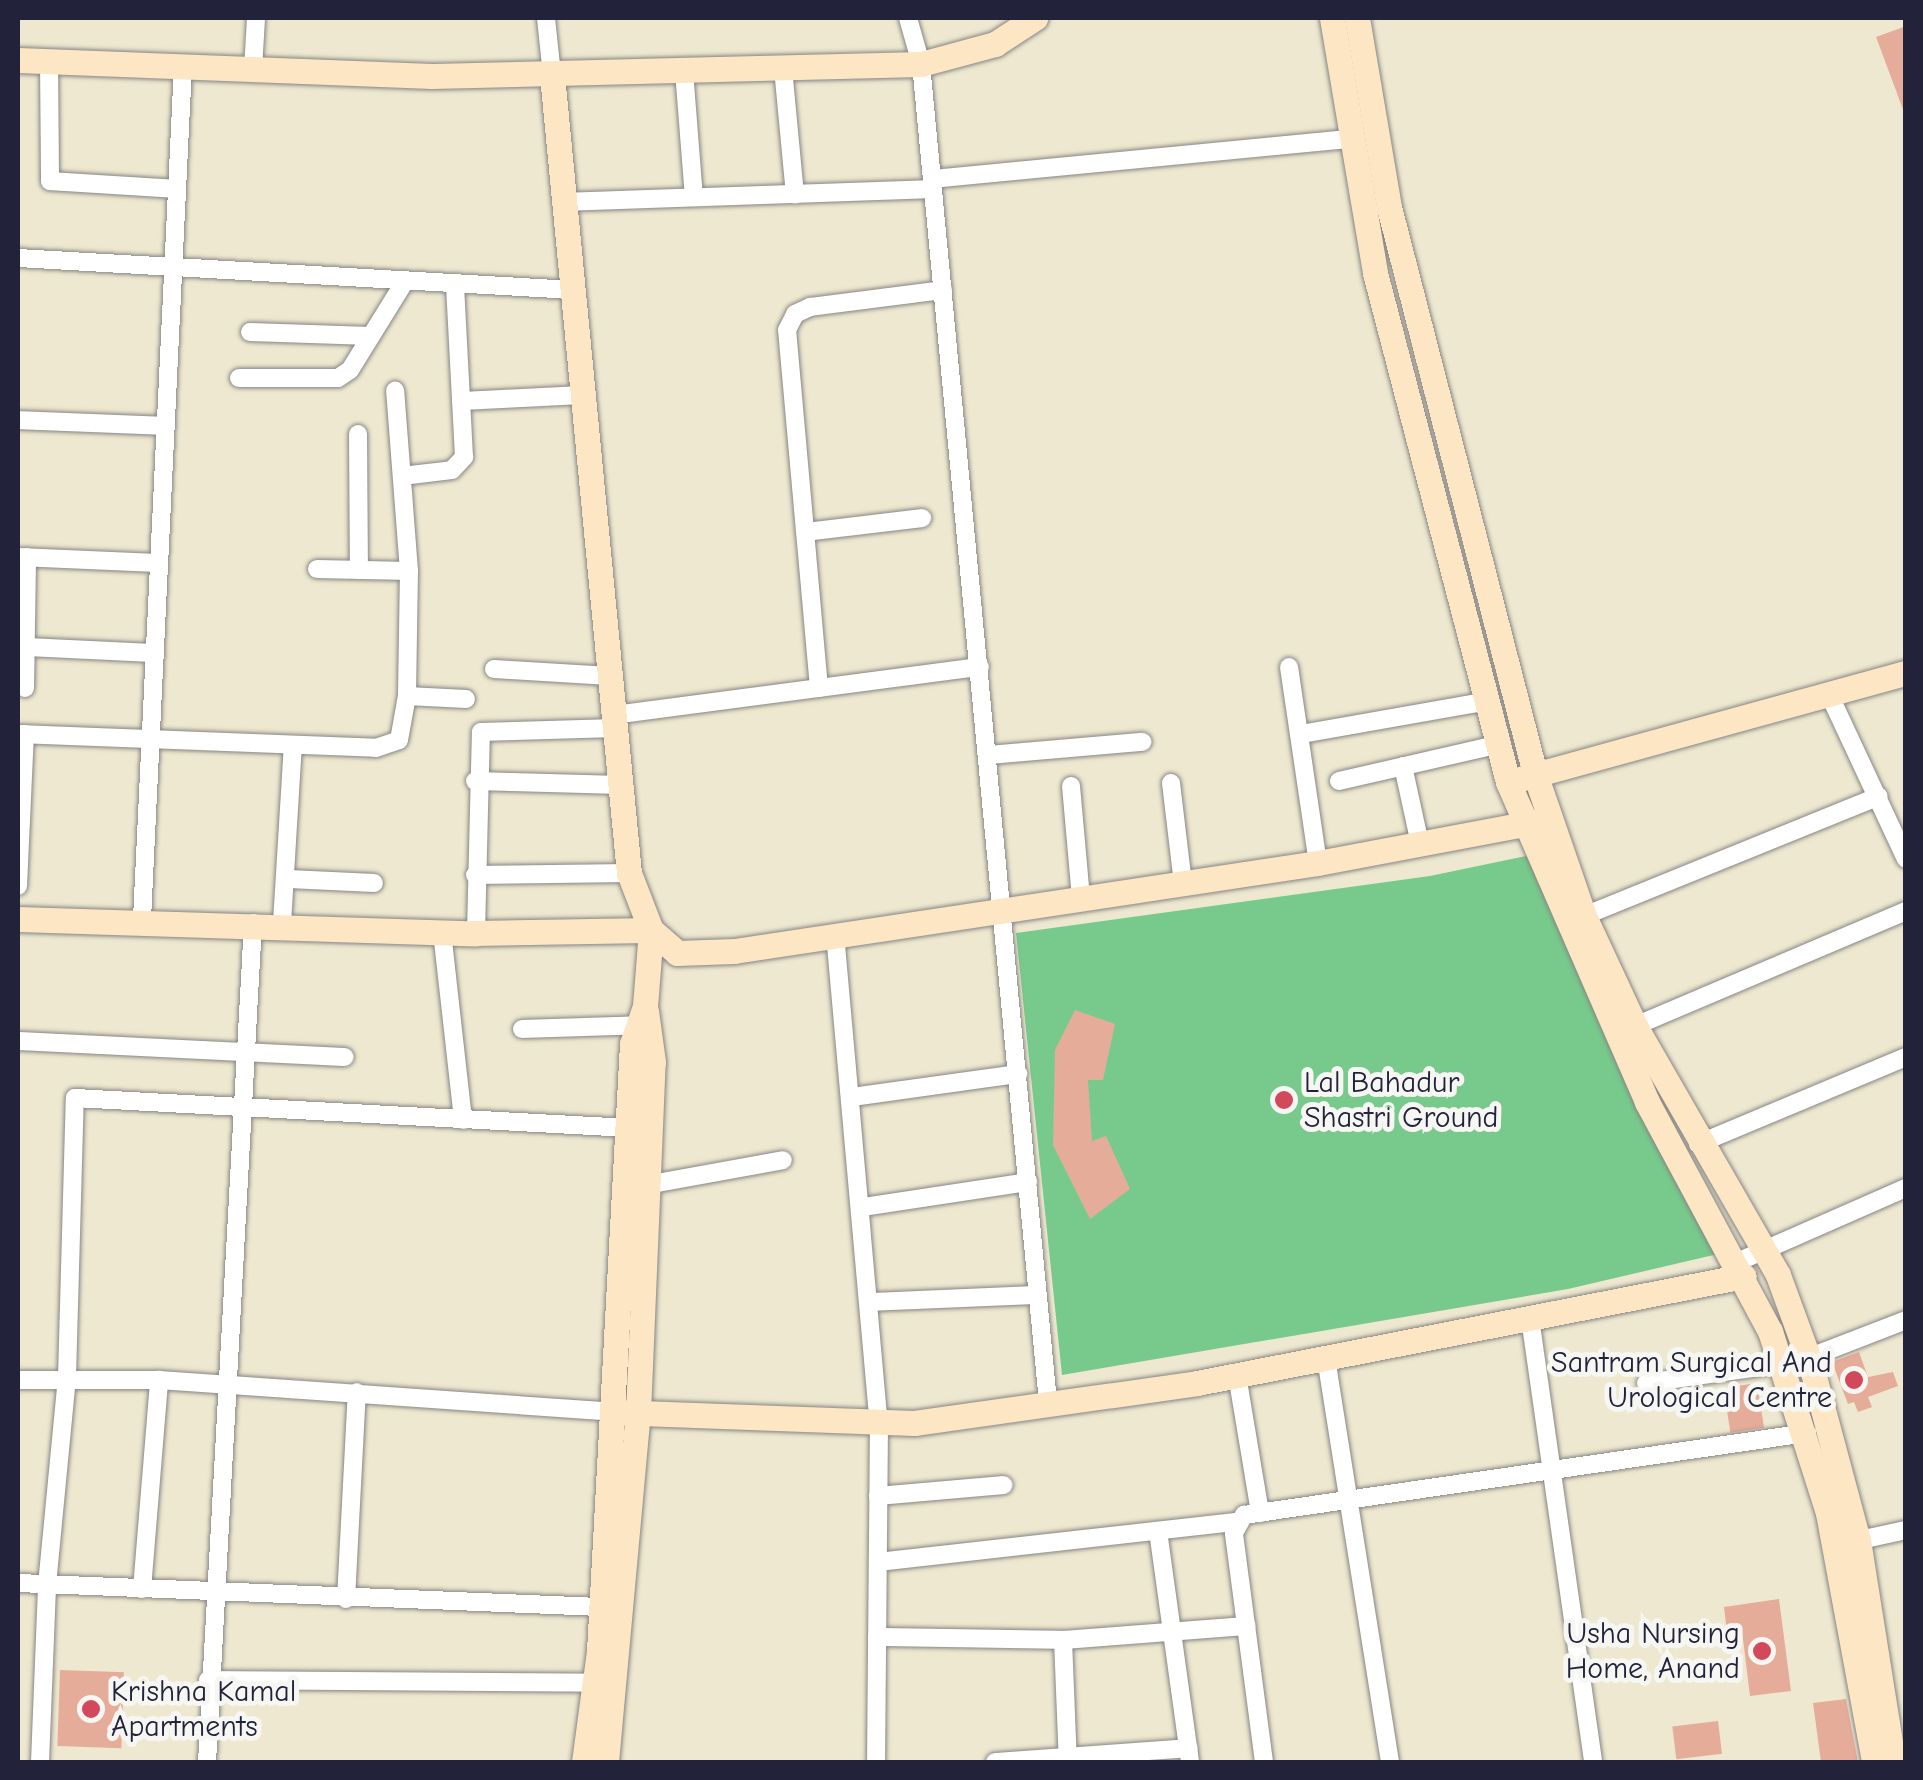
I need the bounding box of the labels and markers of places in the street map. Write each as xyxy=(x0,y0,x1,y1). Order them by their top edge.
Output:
place label: Lal Bahadur Shastri Ground xyxy=(1304,1065,1498,1136)
marker: Lal Bahadur Shastri Ground xyxy=(1273,1089,1295,1111)
place label: Santram Surgical And Urological Centre xyxy=(1551,1345,1832,1416)
marker: Santram Surgical And Urological Centre xyxy=(1841,1367,1867,1393)
place label: Usha Nursing Home, Anand xyxy=(1566,1616,1740,1686)
marker: Usha Nursing Home, Anand xyxy=(1749,1638,1775,1664)
place label: Krishna Kamal Apartments xyxy=(111,1674,296,1744)
marker: Krishna Kamal Apartments xyxy=(80,1698,102,1720)

